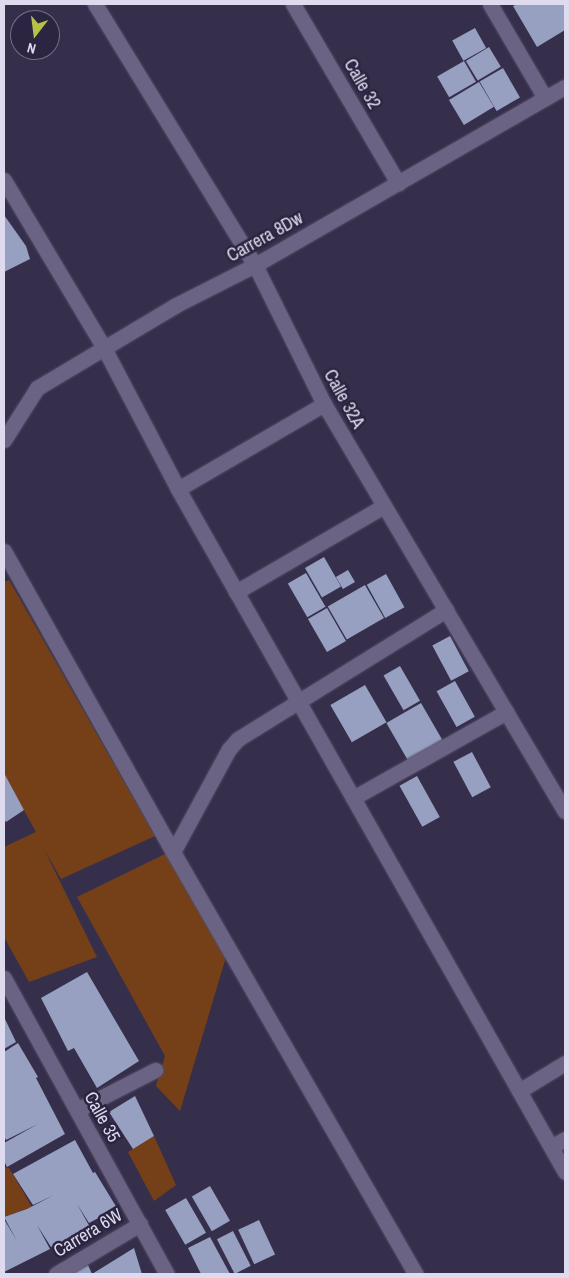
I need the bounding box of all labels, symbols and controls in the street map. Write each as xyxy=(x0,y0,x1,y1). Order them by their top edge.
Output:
north arrow xyxy=(10,10,60,60)
text: N xyxy=(25,39,38,58)
street label: Calle 32 xyxy=(339,55,385,113)
street label: Carrera 8Dw xyxy=(223,207,307,267)
street label: Calle 32A xyxy=(319,366,369,432)
street label: Calle 35 xyxy=(79,1088,125,1146)
street label: Carrera 6W xyxy=(50,1204,126,1262)

